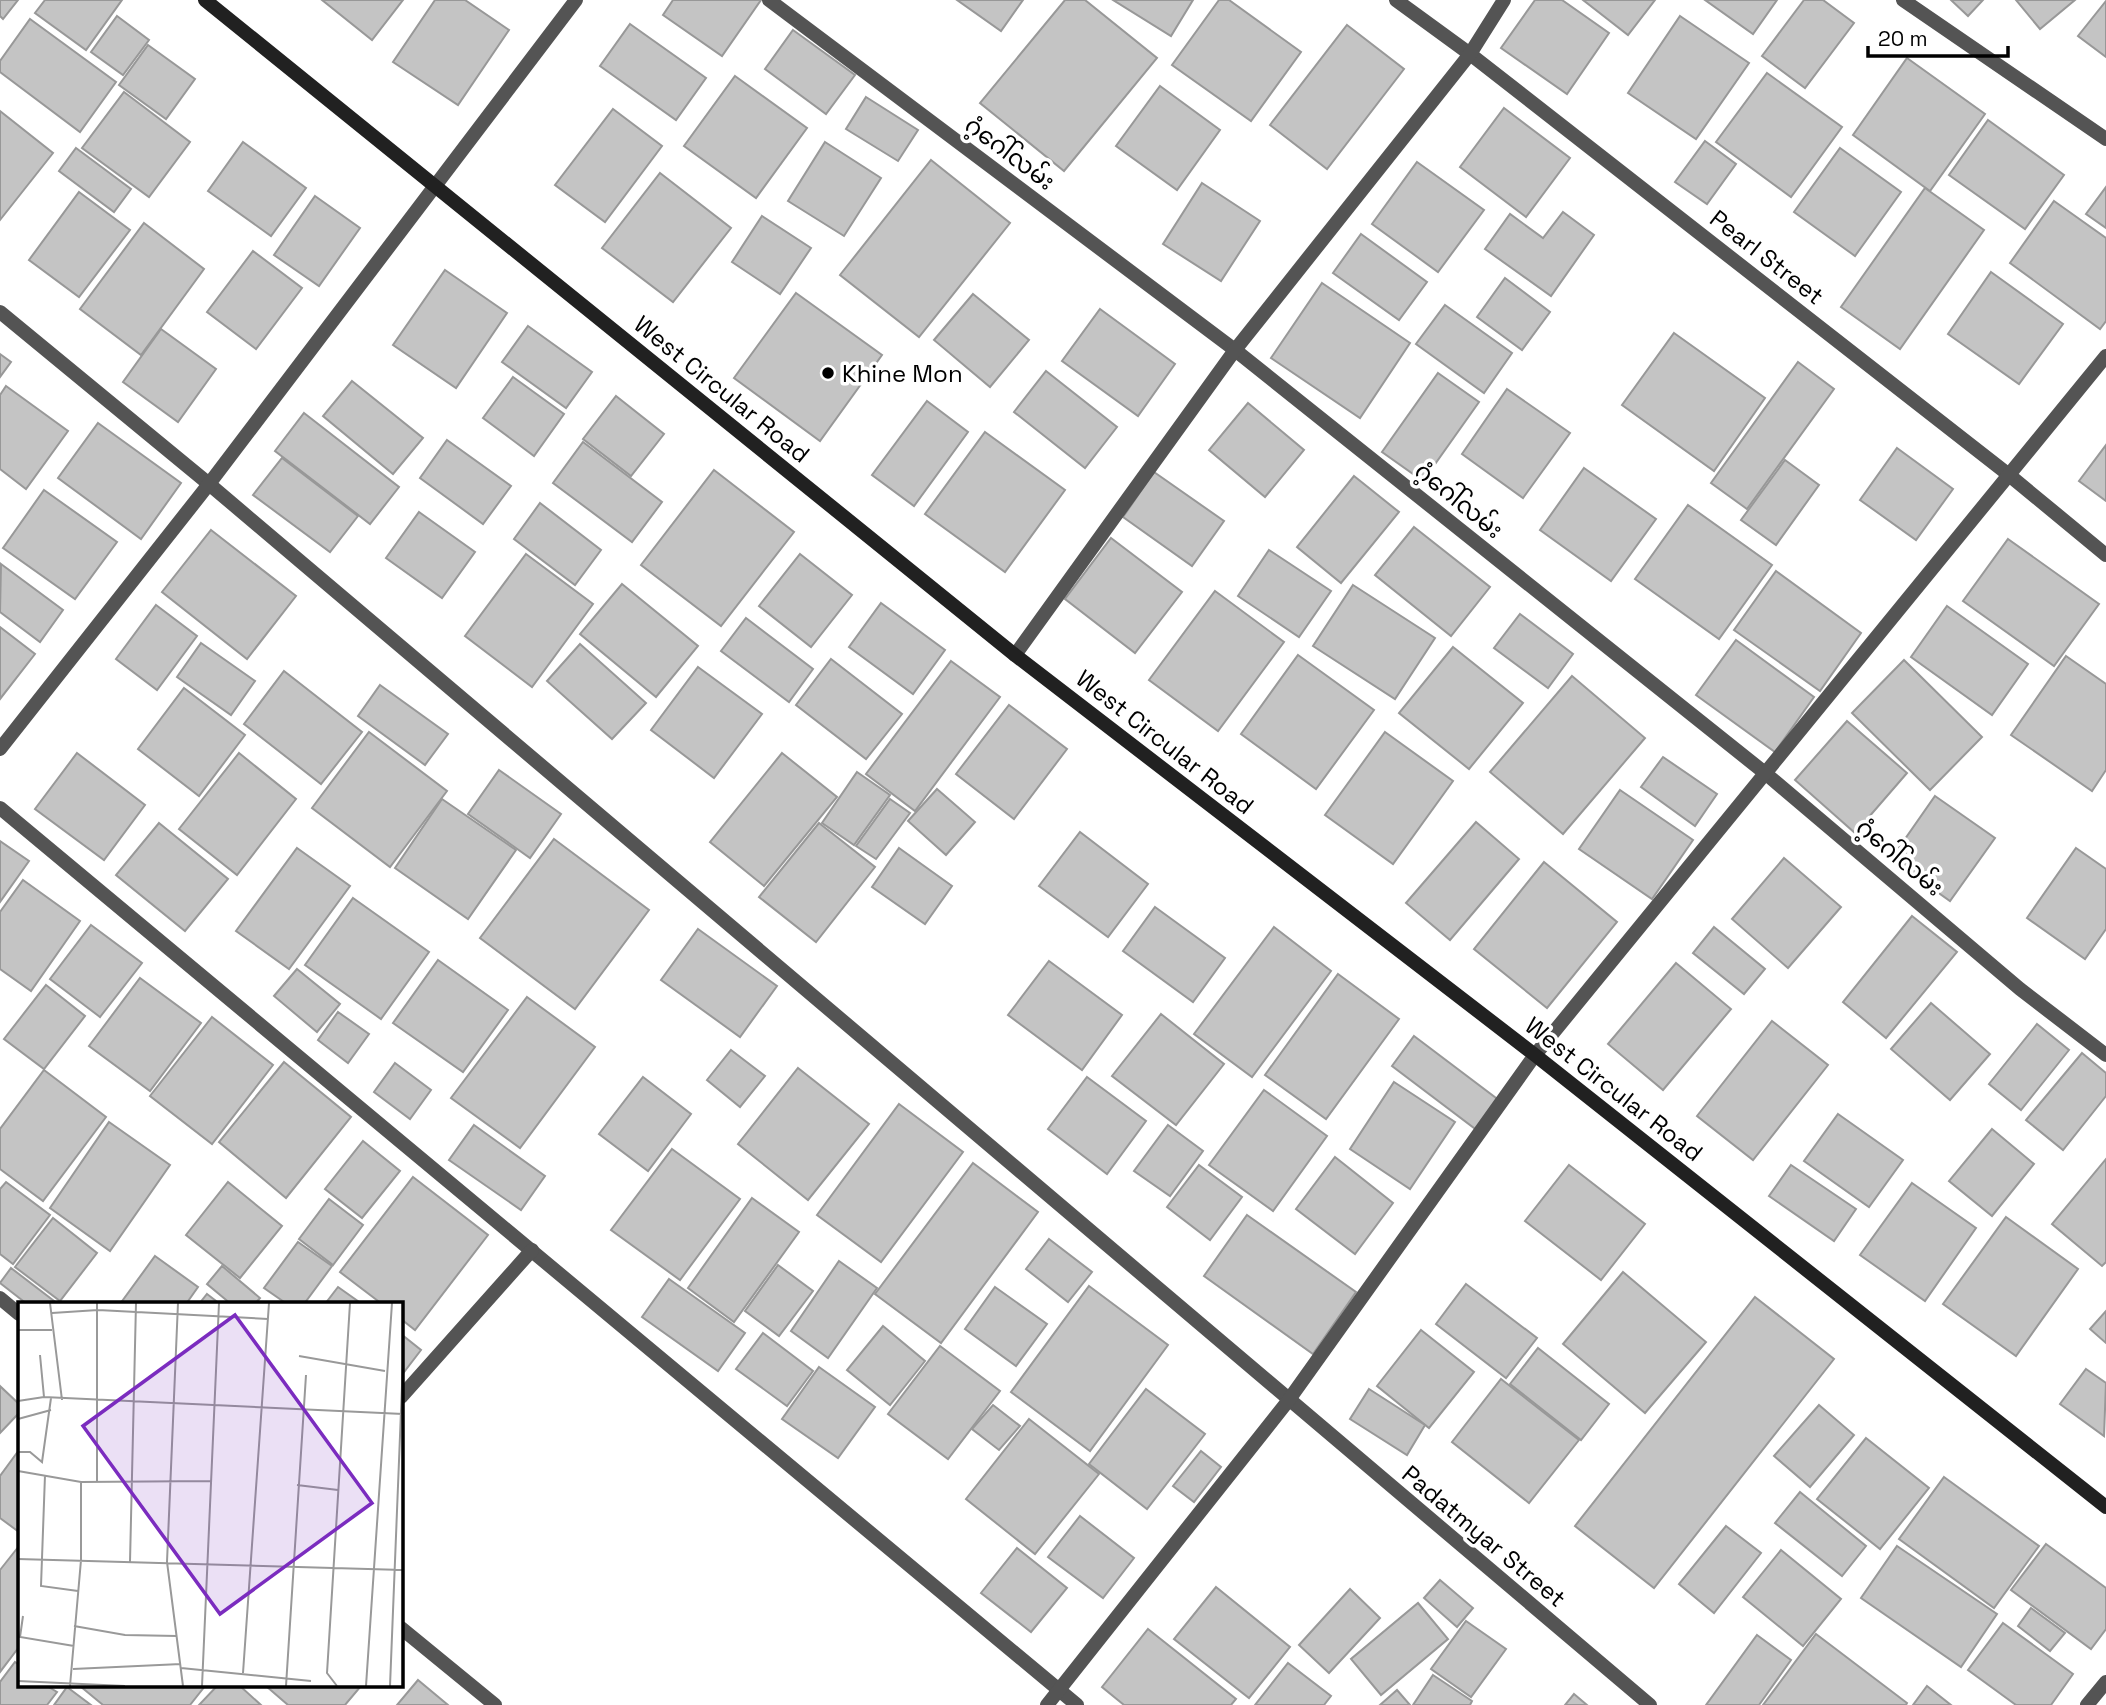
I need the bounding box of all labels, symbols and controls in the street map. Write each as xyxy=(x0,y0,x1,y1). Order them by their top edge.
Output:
scale bar xyxy=(1868,14,2008,58)
text: 20 m xyxy=(1878,25,1928,52)
street label: ဂံ့ဂေါ်လမ်း xyxy=(958,109,1061,198)
street label: Pearl Street xyxy=(1704,203,1830,311)
street label: West Circular Road xyxy=(628,309,816,469)
place label: Khine Mon xyxy=(842,358,963,389)
marker: Khine Mon xyxy=(820,365,836,381)
street label: ဂံ့ဂေါ်လမ်း xyxy=(1408,455,1509,546)
street label: West Circular Road xyxy=(1070,663,1260,821)
street label: ဂံ့ဂေါ်လမ်း xyxy=(1849,811,1950,903)
street label: West Circular Road xyxy=(1519,1010,1709,1168)
inset map xyxy=(18,1302,402,1688)
street label: Padatmyar Street xyxy=(1396,1458,1572,1614)

